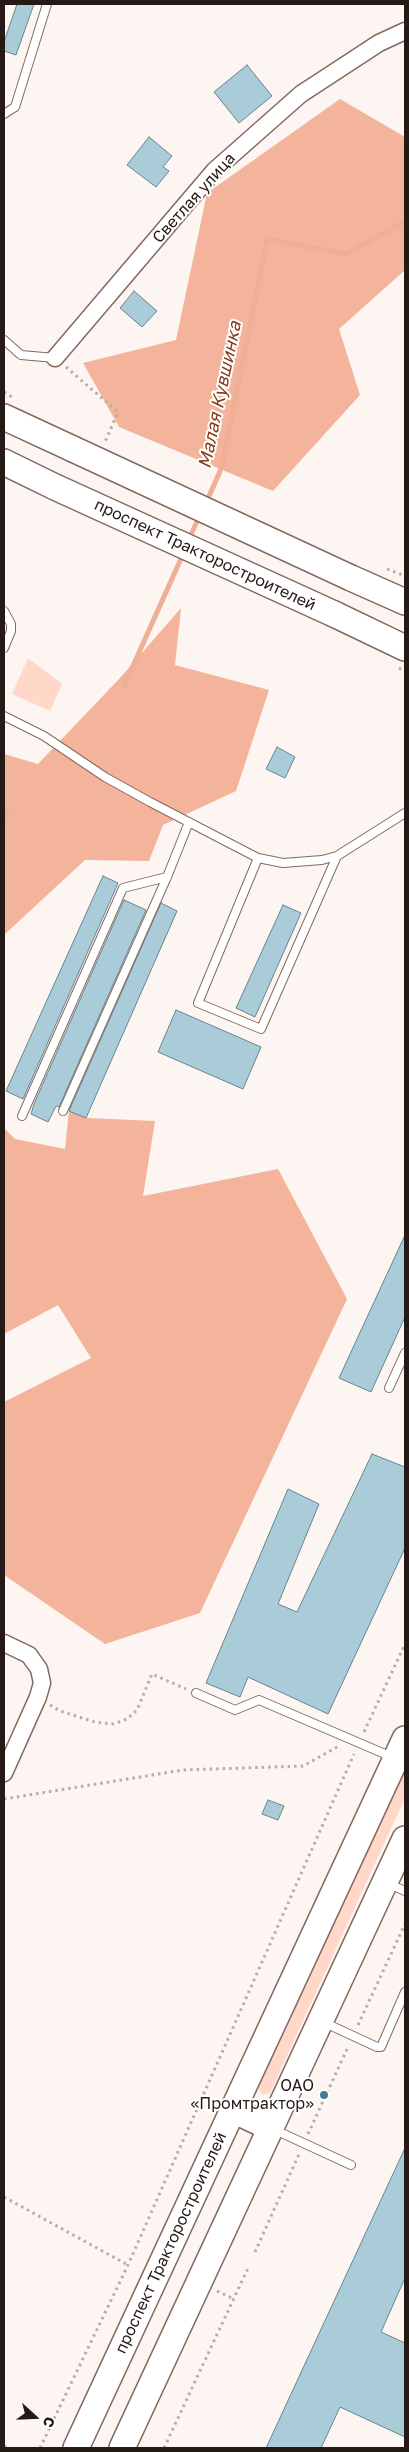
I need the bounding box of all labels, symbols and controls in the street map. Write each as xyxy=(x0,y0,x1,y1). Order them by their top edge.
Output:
street label: Светлая улица xyxy=(149,149,239,247)
water label: Малая Кувшинка xyxy=(194,319,246,471)
street label: проспект Тракторостроителей xyxy=(91,495,319,615)
place label: ОАО «Промтрактор» xyxy=(190,2076,314,2114)
marker: ОАО «Промтрактор» xyxy=(318,2089,330,2101)
street label: проспект Тракторостроителей xyxy=(111,2129,231,2357)
north arrow xyxy=(10,2392,60,2442)
text: С xyxy=(40,2415,59,2430)

